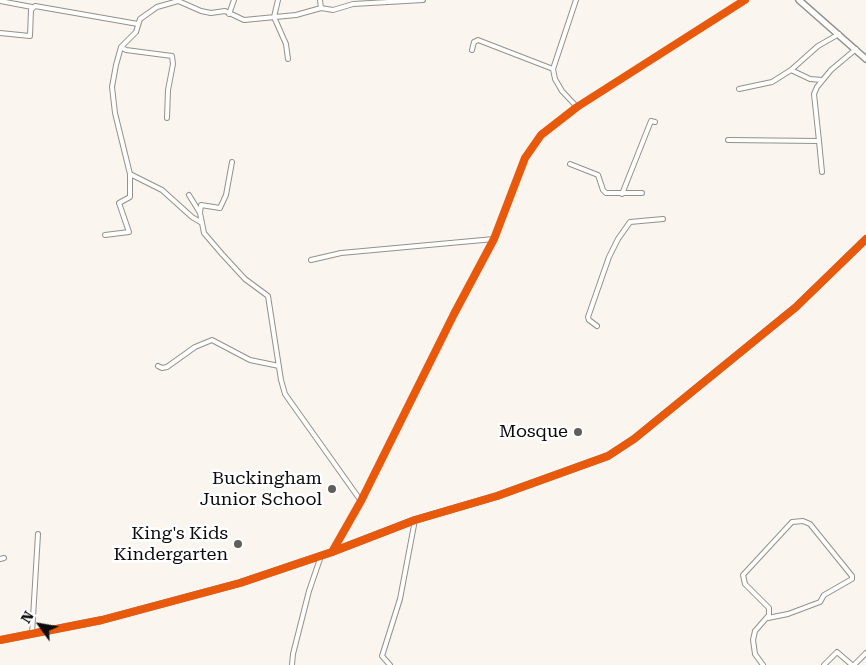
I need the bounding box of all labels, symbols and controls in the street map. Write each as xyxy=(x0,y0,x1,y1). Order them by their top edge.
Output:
place label: Mosque xyxy=(499,421,568,443)
marker: Mosque xyxy=(572,426,584,438)
place label: Buckingham Junior School xyxy=(200,468,322,510)
marker: Buckingham Junior School xyxy=(326,483,338,495)
place label: King's Kids Kindergarten xyxy=(114,523,228,566)
marker: King's Kids Kindergarten xyxy=(232,538,244,550)
north arrow xyxy=(15,600,65,650)
text: N xyxy=(18,608,37,626)

